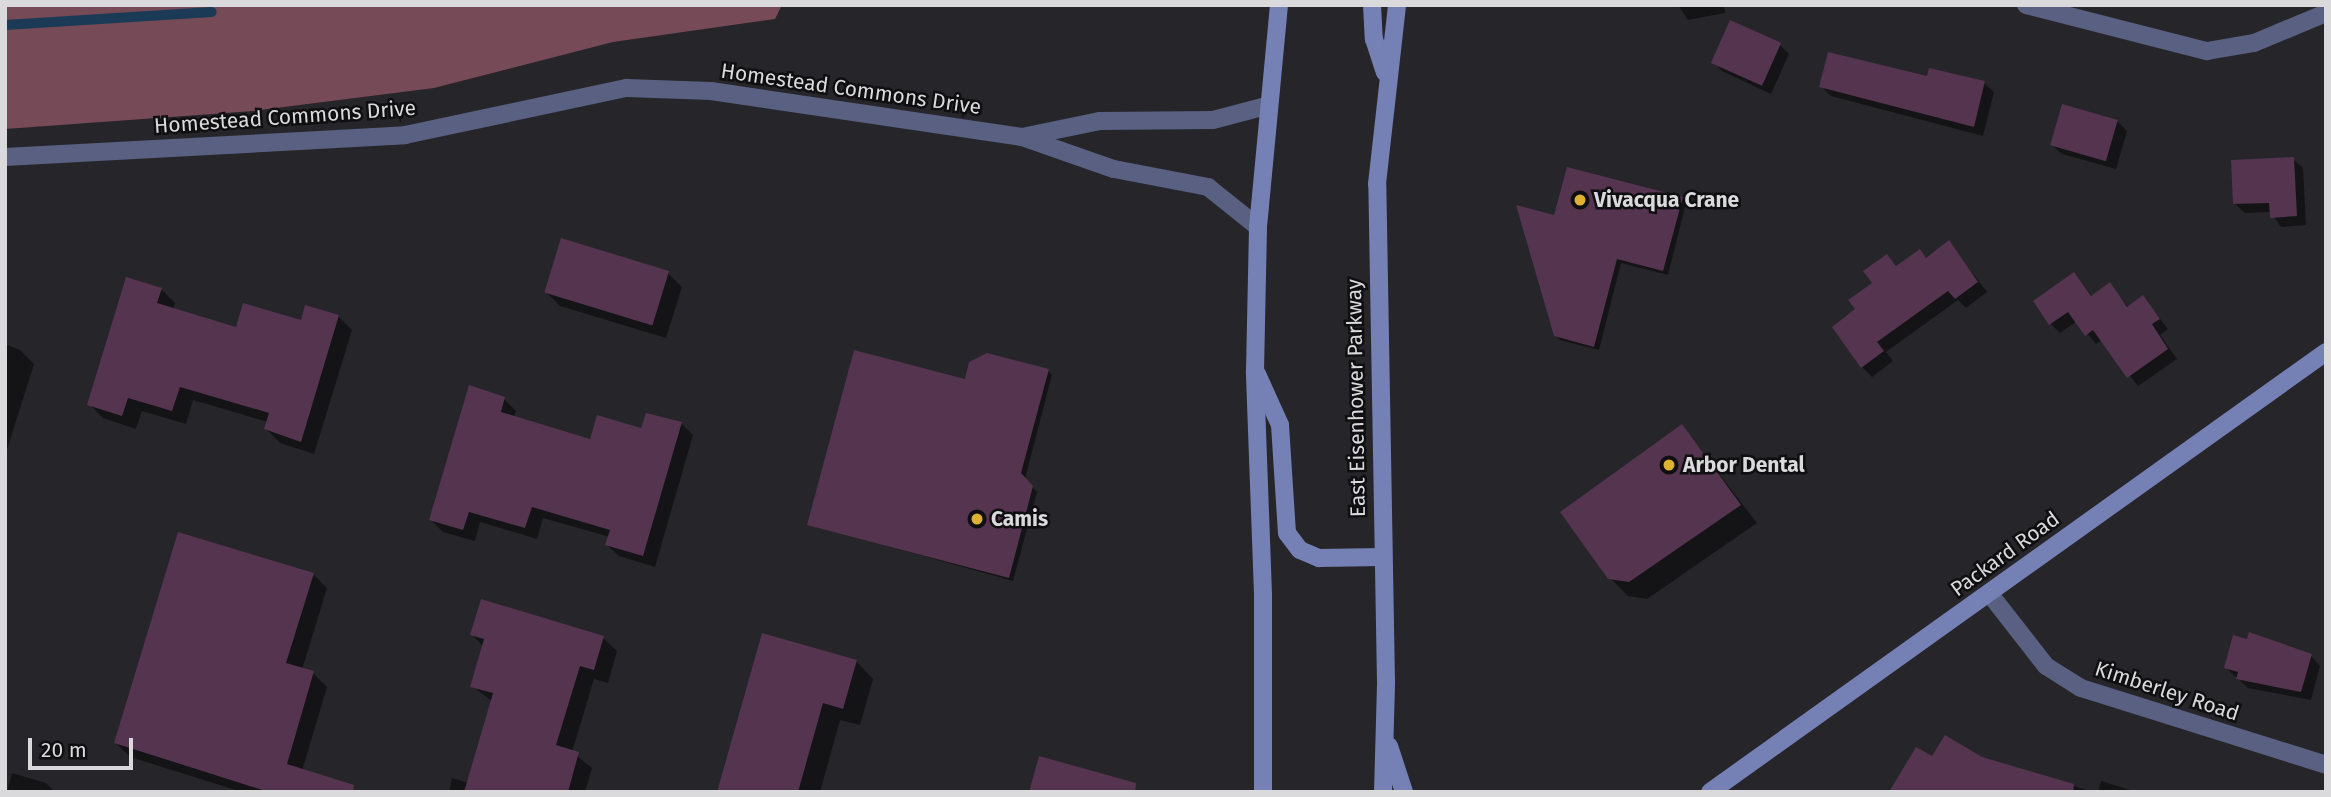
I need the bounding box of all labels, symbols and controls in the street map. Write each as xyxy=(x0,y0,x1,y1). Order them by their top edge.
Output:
street label: Homestead Commons Drive xyxy=(719,58,983,120)
street label: Homestead Commons Drive xyxy=(153,95,417,139)
place label: Vivacqua Crane xyxy=(1594,187,1739,213)
marker: Vivacqua Crane xyxy=(1572,192,1588,208)
street label: East Eisenhower Parkway xyxy=(1341,279,1371,517)
place label: Arbor Dental xyxy=(1683,452,1805,478)
marker: Arbor Dental xyxy=(1661,457,1677,473)
place label: Camis xyxy=(991,506,1048,532)
street label: Packard Road xyxy=(1946,506,2064,602)
marker: Camis xyxy=(969,511,985,527)
street label: Kimberley Road xyxy=(2092,656,2242,726)
scale bar xyxy=(32,724,136,768)
text: 20 m xyxy=(41,737,87,763)

